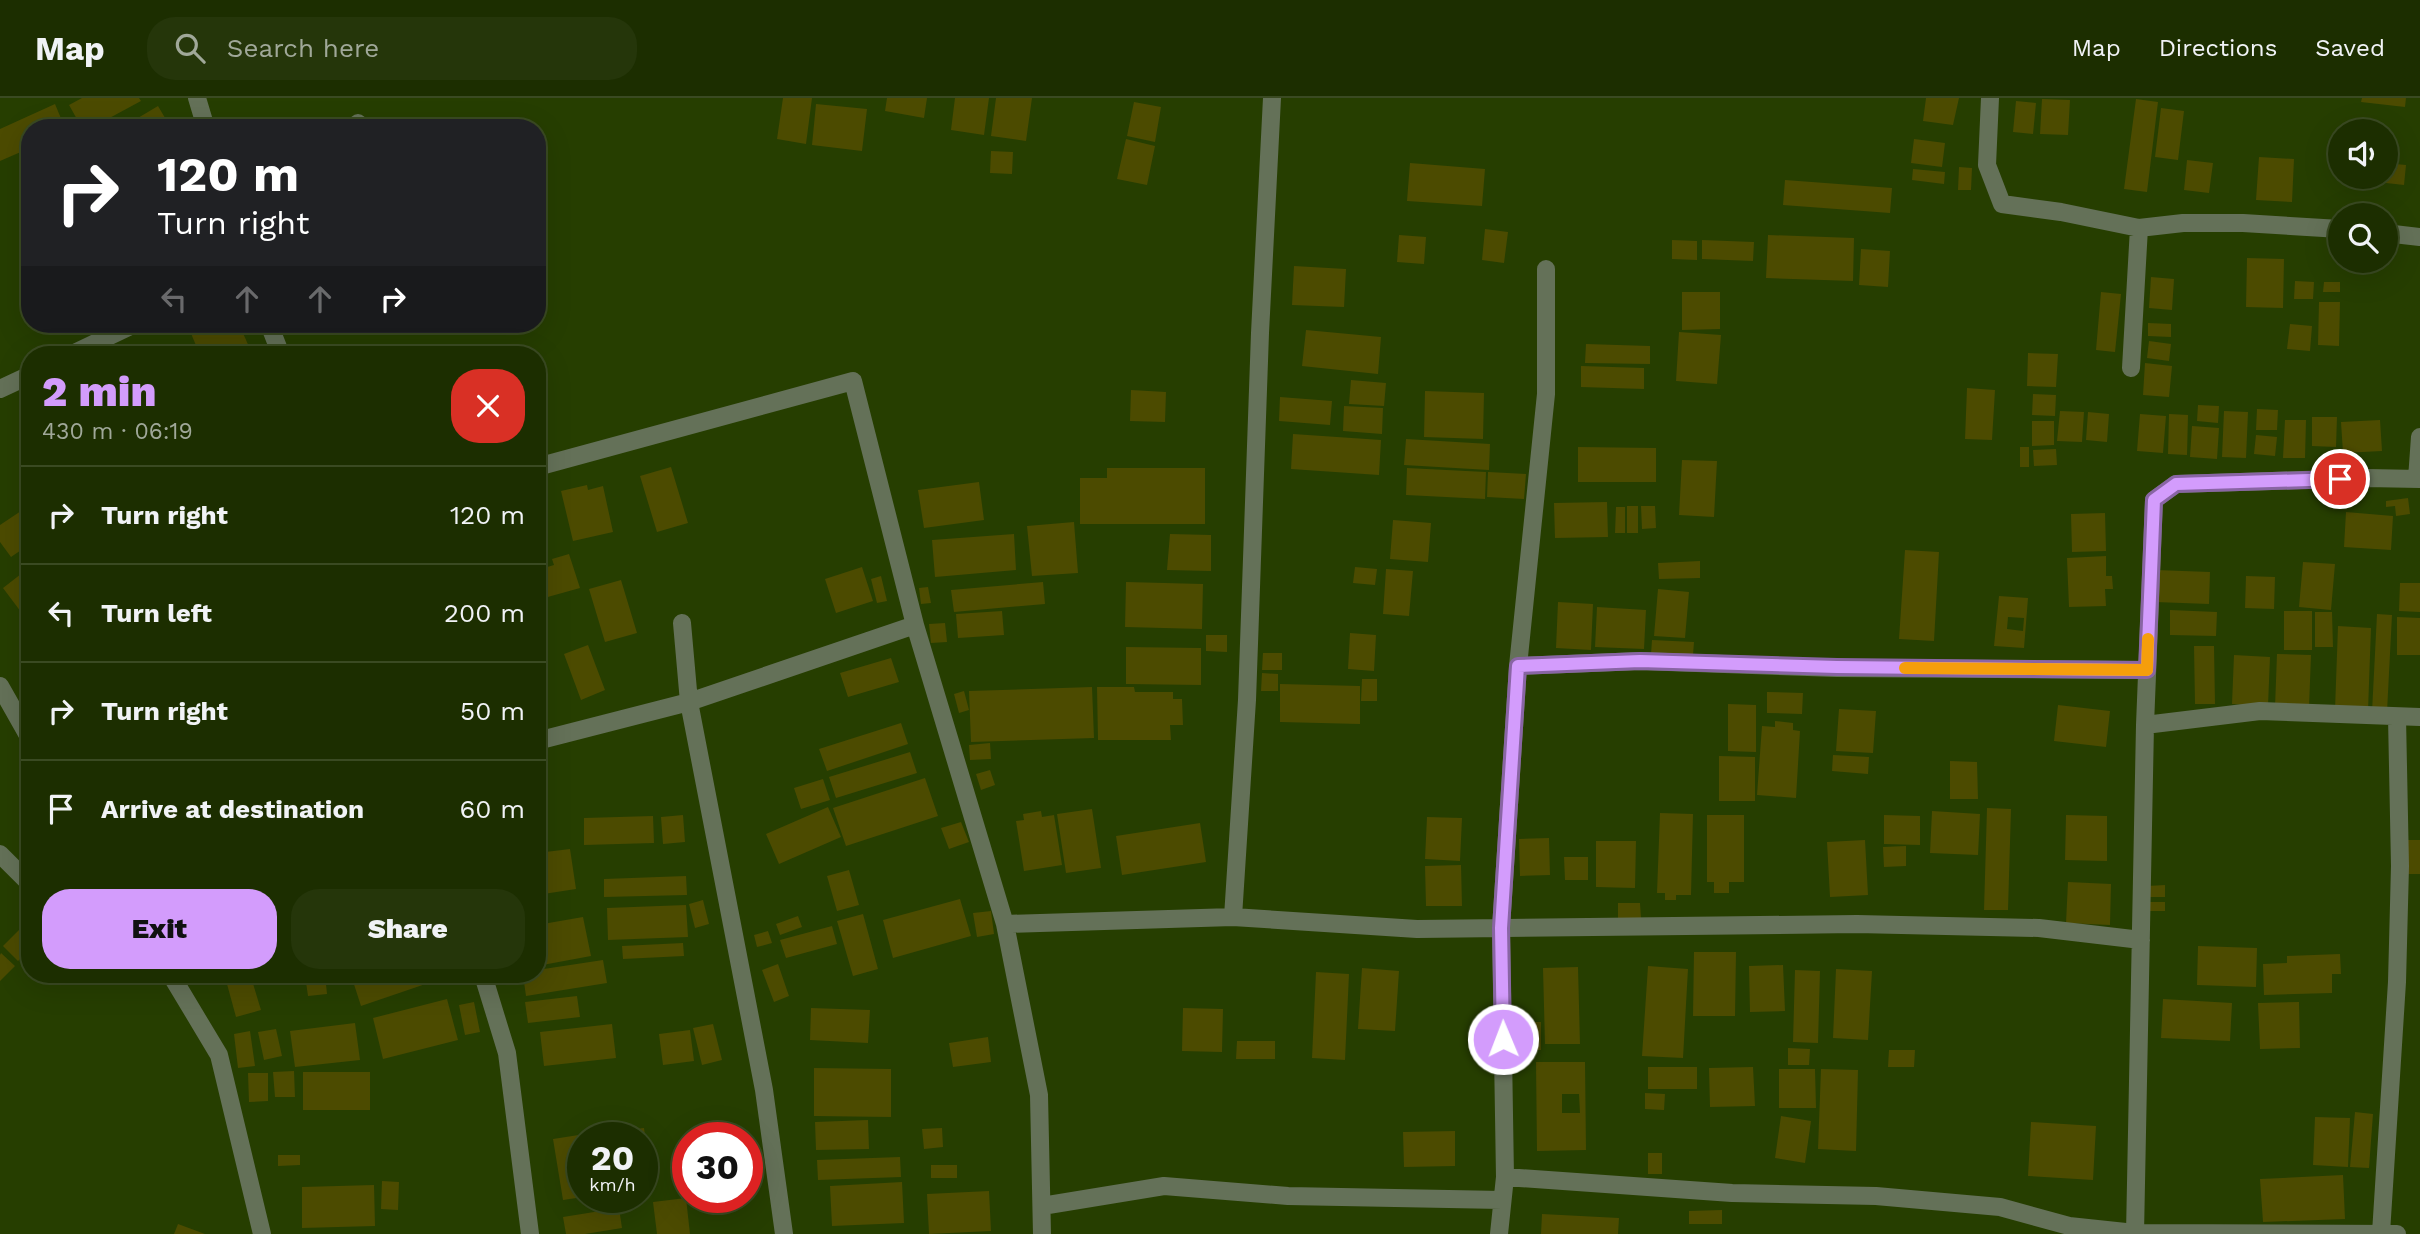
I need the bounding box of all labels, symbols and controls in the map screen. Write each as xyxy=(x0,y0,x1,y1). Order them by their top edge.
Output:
search box xyxy=(147,17,637,80)
text: Map xyxy=(35,29,105,68)
icon: search xyxy=(171,29,209,67)
text: Search here xyxy=(227,33,379,63)
text: Map xyxy=(2072,34,2121,62)
text: Directions xyxy=(2159,34,2277,62)
text: Saved xyxy=(2315,34,2385,62)
map controls xyxy=(2328,119,2398,273)
button: sound xyxy=(2328,119,2398,189)
text: 120 m xyxy=(157,145,299,203)
icon: right xyxy=(42,147,133,238)
button: search xyxy=(2328,203,2398,273)
text: Turn right xyxy=(157,204,309,242)
icon: left xyxy=(155,280,193,318)
icon: ahead xyxy=(228,280,266,318)
icon: ahead xyxy=(301,280,339,318)
icon: right xyxy=(374,280,412,318)
text: 2 min xyxy=(42,367,156,416)
button: close xyxy=(451,369,525,443)
text: 430 m · 06:19 xyxy=(42,418,193,445)
pin xyxy=(2310,449,2370,509)
icon: arrive xyxy=(2321,460,2359,498)
icon: right xyxy=(42,496,80,534)
text: Turn right xyxy=(101,500,228,530)
text: 120 m xyxy=(450,500,525,530)
icon: left xyxy=(42,594,80,632)
text: Turn left xyxy=(101,598,212,628)
text: 200 m xyxy=(444,598,525,628)
icon: right xyxy=(42,692,80,730)
text: Turn right xyxy=(101,696,228,726)
text: 50 m xyxy=(460,696,525,726)
icon: arrive xyxy=(42,790,80,828)
text: Arrive at destination xyxy=(101,794,364,824)
text: 60 m xyxy=(459,794,525,824)
button: Exit xyxy=(42,889,277,969)
button: Share xyxy=(291,889,525,969)
position arrow xyxy=(1466,1002,1540,1076)
speed limit sign: 30 xyxy=(672,1122,763,1213)
text: 20 xyxy=(591,1137,634,1179)
text: km/h xyxy=(589,1174,636,1195)

